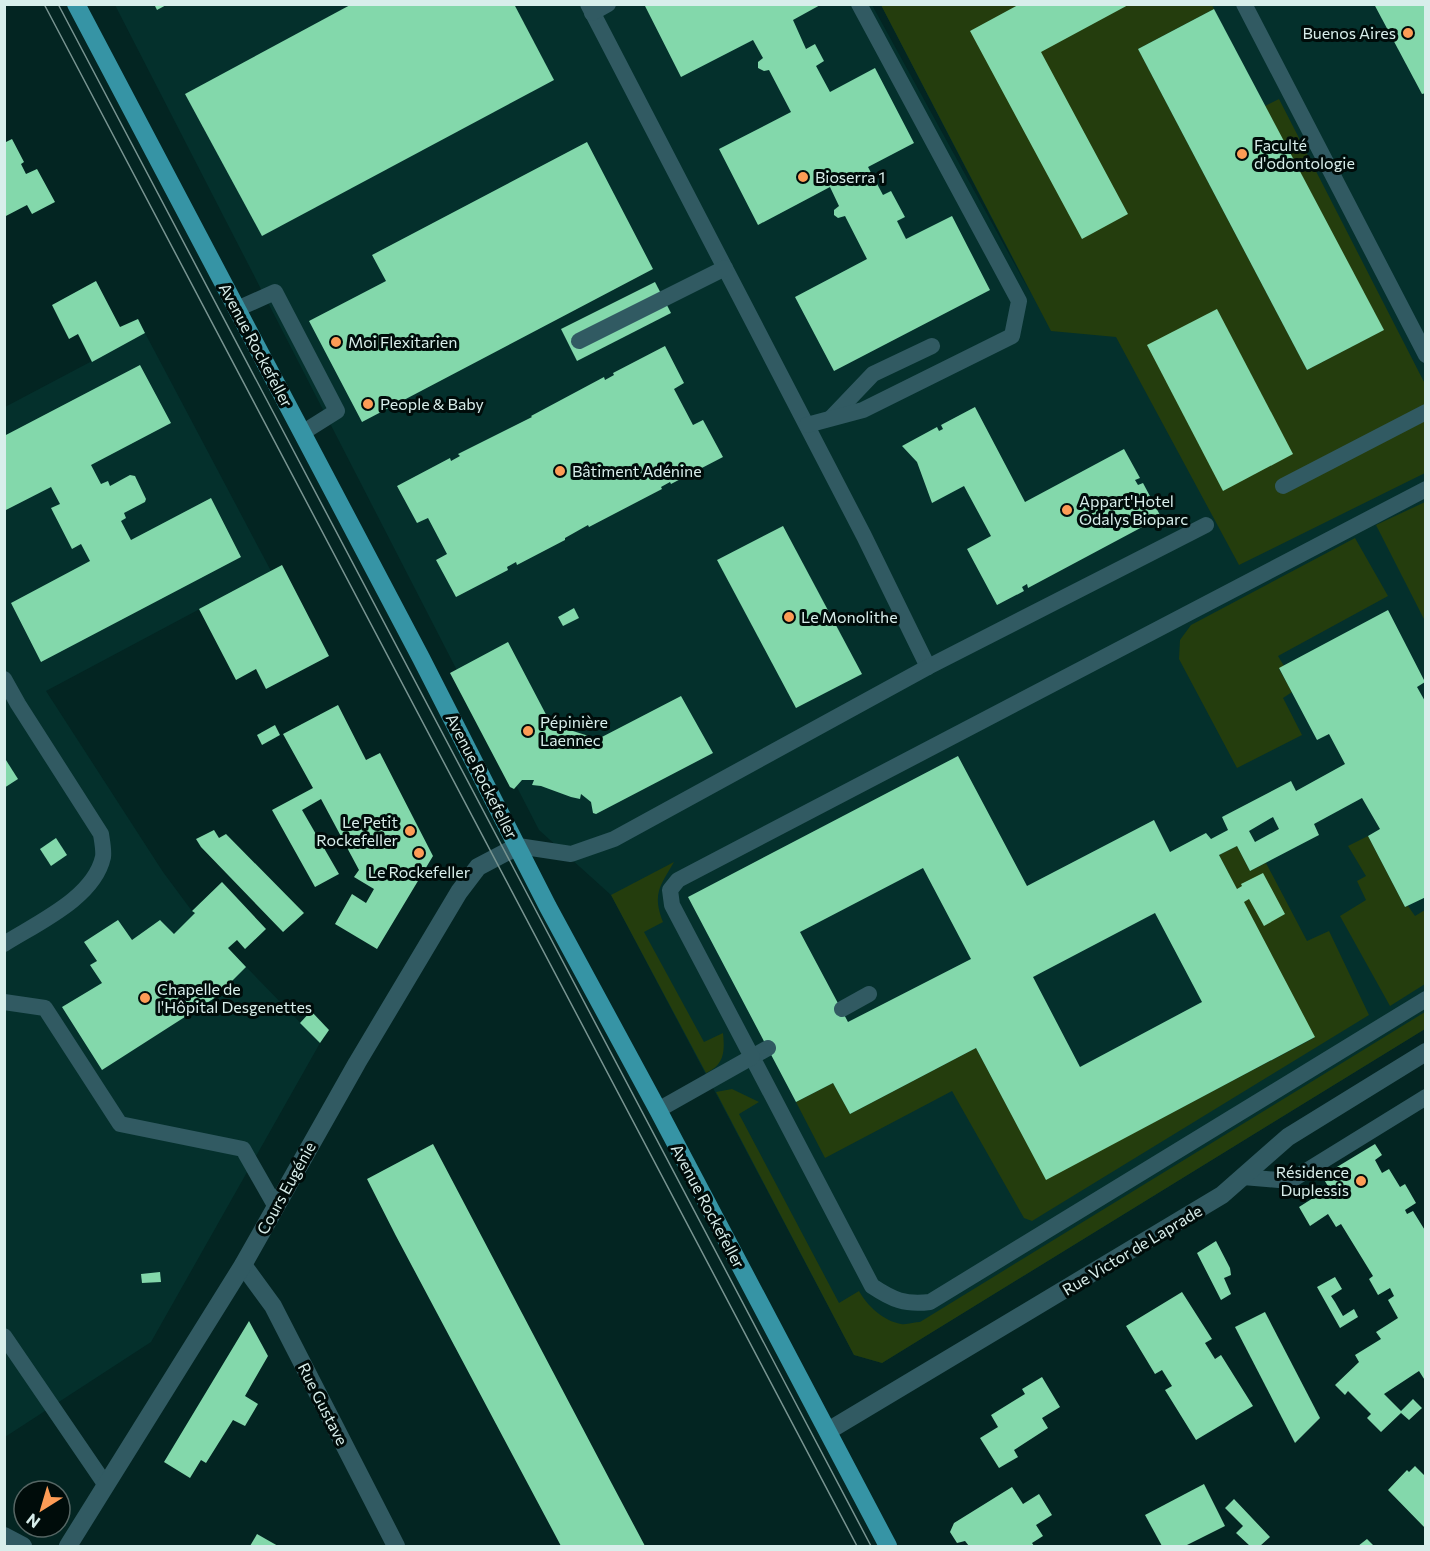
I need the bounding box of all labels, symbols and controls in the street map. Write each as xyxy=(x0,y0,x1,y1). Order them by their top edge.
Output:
place label: Buenos Aires xyxy=(1302,23,1396,42)
marker: Buenos Aires xyxy=(1401,26,1415,40)
place label: Faculté d'odontologie xyxy=(1254,135,1355,172)
marker: Faculté d'odontologie xyxy=(1235,147,1249,161)
place label: Bioserra 1 xyxy=(815,167,885,186)
marker: Bioserra 1 xyxy=(796,170,810,184)
street label: Avenue Rockefeller xyxy=(216,279,298,411)
place label: Moi Flexitarien xyxy=(348,332,457,351)
marker: Moi Flexitarien xyxy=(329,335,343,349)
place label: People & Baby xyxy=(380,394,484,413)
marker: People & Baby xyxy=(361,397,375,411)
place label: Bâtiment Adénine xyxy=(572,461,702,480)
marker: Bâtiment Adénine xyxy=(553,464,567,478)
place label: Appart'Hotel Odalys Bioparc xyxy=(1079,491,1188,528)
marker: Appart'Hotel Odalys Bioparc xyxy=(1060,503,1074,517)
place label: Le Monolithe xyxy=(801,607,898,626)
marker: Le Monolithe xyxy=(782,610,796,624)
street label: Avenue Rockefeller xyxy=(443,710,523,842)
place label: Pépinière Laennec xyxy=(540,712,608,749)
marker: Pépinière Laennec xyxy=(521,724,535,738)
place label: Le Petit Rockefeller xyxy=(316,812,399,849)
marker: Le Petit Rockefeller xyxy=(403,824,417,838)
marker: Le Rockefeller xyxy=(412,846,426,860)
place label: Le Rockefeller xyxy=(368,862,471,881)
place label: Chapelle de l'Hôpital Desgenettes xyxy=(157,979,312,1016)
marker: Chapelle de l'Hôpital Desgenettes xyxy=(138,991,152,1005)
street label: Cours Eugénie xyxy=(252,1138,319,1237)
street label: Avenue Rockefeller xyxy=(668,1140,750,1272)
place label: Résidence Duplessis xyxy=(1276,1162,1349,1199)
marker: Résidence Duplessis xyxy=(1354,1174,1368,1188)
street label: Rue Victor de Laprade xyxy=(1058,1200,1205,1299)
street label: Rue Gustave xyxy=(295,1359,352,1448)
north arrow xyxy=(12,1479,72,1539)
text: N xyxy=(22,1510,43,1533)

